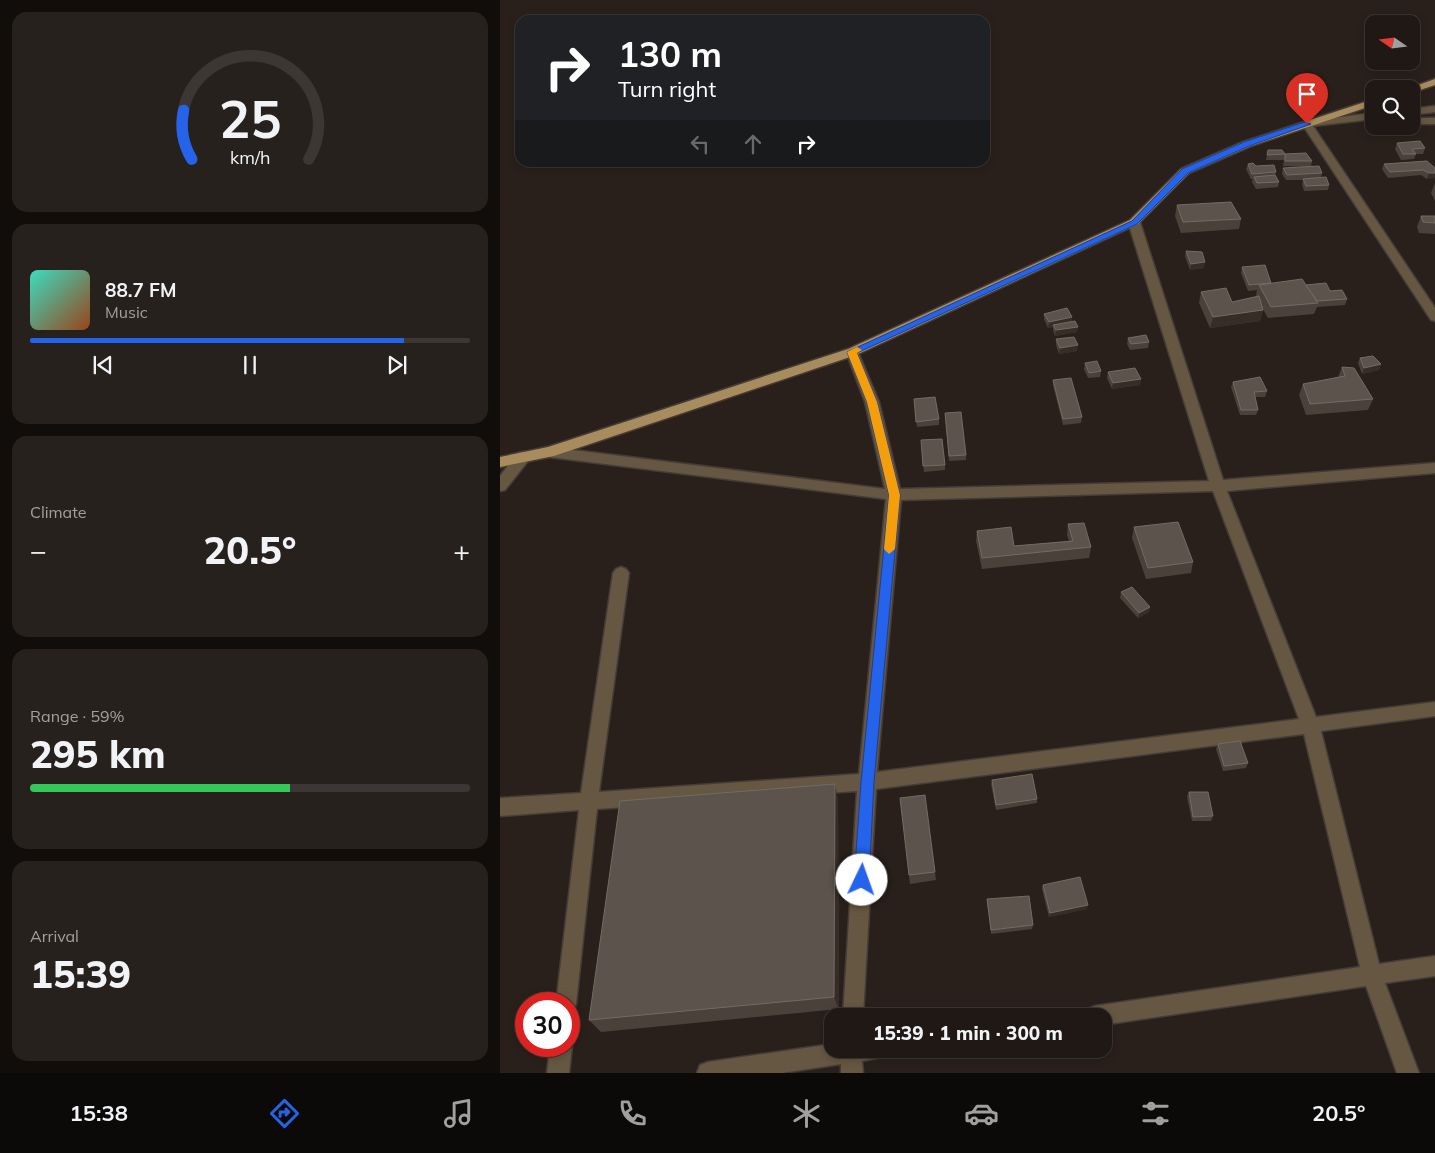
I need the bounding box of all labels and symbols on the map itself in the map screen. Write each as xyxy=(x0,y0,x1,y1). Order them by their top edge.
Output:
north arrow xyxy=(1365,15,1420,70)
pin xyxy=(1286,73,1328,124)
position arrow xyxy=(835,853,887,905)
speed limit sign: 30 xyxy=(515,992,580,1057)

